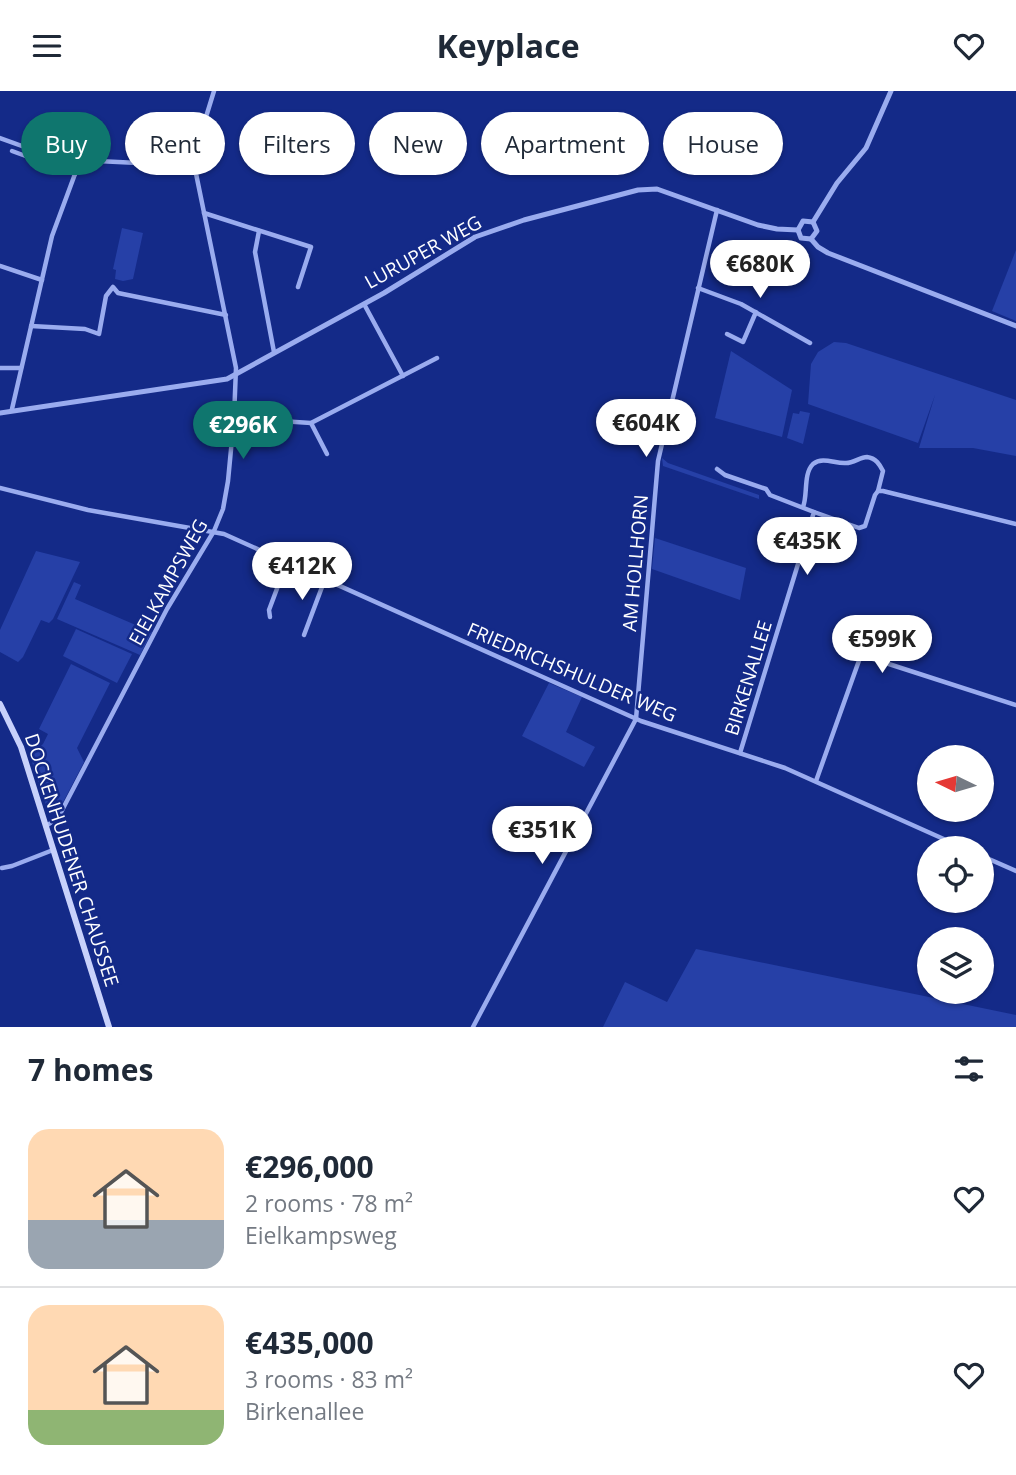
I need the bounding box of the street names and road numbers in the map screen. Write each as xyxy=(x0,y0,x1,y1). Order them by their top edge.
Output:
street label: LURUPER WEG xyxy=(360,209,486,295)
street label: AM HOLLHORN xyxy=(616,493,654,633)
street label: EIELKAMPSWEG xyxy=(122,514,214,650)
street label: FRIEDRICHSHULDER WEG xyxy=(463,616,681,728)
street label: BIRKENALLEE xyxy=(718,617,778,739)
street label: DOCKENHUDENER CHAUSSEE xyxy=(19,730,125,990)

